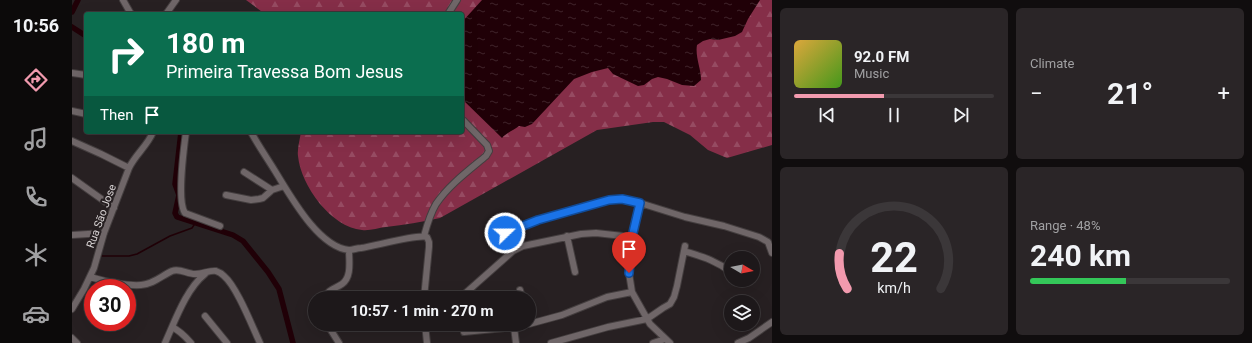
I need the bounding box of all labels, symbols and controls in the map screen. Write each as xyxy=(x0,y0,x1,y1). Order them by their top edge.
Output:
text: 10:56 xyxy=(13,15,59,36)
text: 180 m xyxy=(166,27,245,60)
icon: right xyxy=(100,28,152,80)
text: 92.0 FM xyxy=(854,48,909,66)
text: Climate xyxy=(1030,56,1074,71)
text: Primeira Travessa Bom Jesus xyxy=(166,61,403,82)
icon: directions xyxy=(22,66,50,94)
text: Music xyxy=(854,66,889,81)
text: 21° xyxy=(1107,76,1153,111)
text: − xyxy=(1030,81,1043,106)
text: + xyxy=(1218,81,1230,106)
icon: arrive xyxy=(141,104,163,126)
icon: previous xyxy=(816,104,838,126)
icon: pause xyxy=(883,104,905,126)
icon: next xyxy=(950,104,972,126)
text: Then xyxy=(100,106,133,124)
icon: music xyxy=(22,125,50,153)
street label: Rua São Jose xyxy=(84,182,119,250)
icon: phone xyxy=(22,183,50,211)
position arrow xyxy=(484,212,526,254)
text: Range · 48% xyxy=(1030,218,1100,233)
pin xyxy=(612,232,646,273)
text: 22 xyxy=(870,233,918,282)
icon: arrive xyxy=(618,238,640,260)
text: 240 km xyxy=(1030,238,1131,273)
icon: climate xyxy=(22,241,50,269)
north arrow xyxy=(724,251,760,287)
map controls xyxy=(724,251,760,331)
speed limit sign: 30 xyxy=(84,279,136,331)
text: km/h xyxy=(877,279,911,295)
button: layers xyxy=(724,295,760,331)
icon: car xyxy=(22,300,50,328)
text: 10:57 · 1 min · 270 m xyxy=(351,302,493,320)

